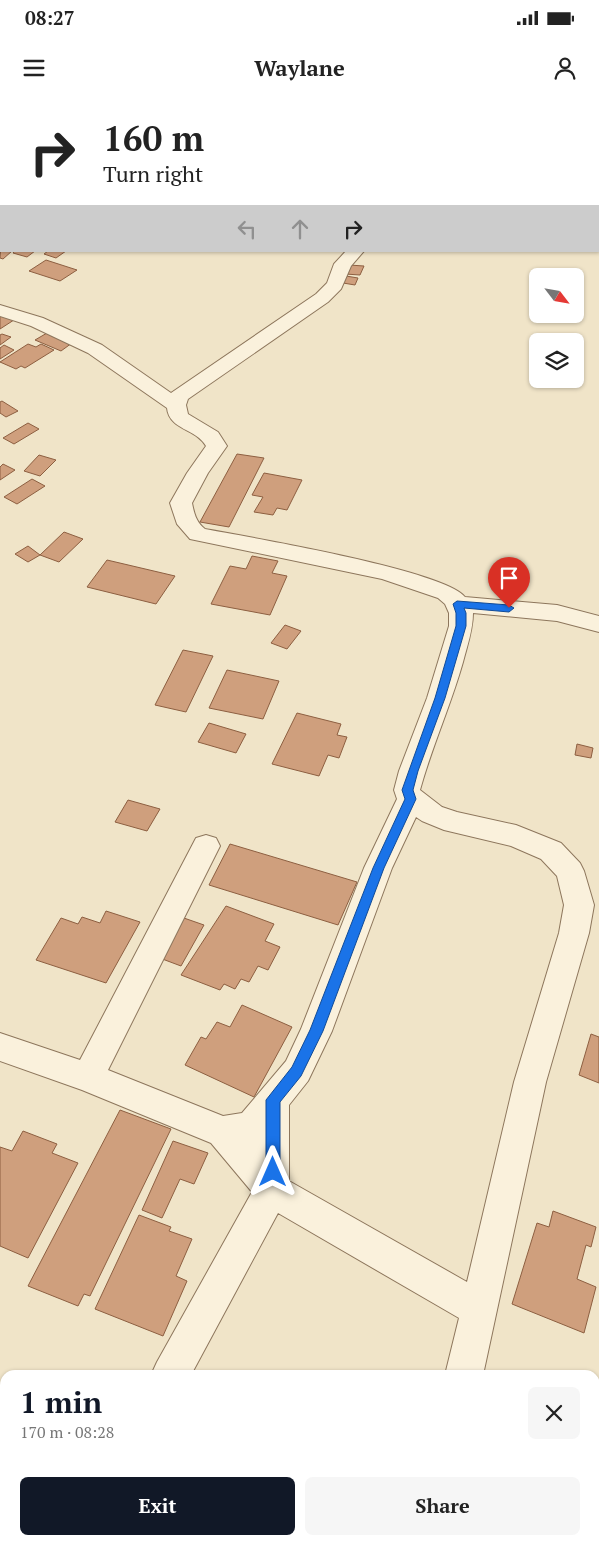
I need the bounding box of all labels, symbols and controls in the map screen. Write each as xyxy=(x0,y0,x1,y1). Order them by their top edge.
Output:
text: 08:27 xyxy=(25,5,74,30)
text: Waylane xyxy=(254,53,345,82)
icon: menu xyxy=(20,54,48,82)
icon: person xyxy=(551,54,579,82)
text: 160 m xyxy=(103,115,204,161)
icon: right xyxy=(20,120,85,185)
text: Turn right xyxy=(103,159,203,188)
icon: left xyxy=(233,215,261,243)
icon: ahead xyxy=(286,215,314,243)
icon: right xyxy=(339,215,367,243)
north arrow xyxy=(529,268,584,322)
map controls xyxy=(529,268,584,388)
button: layers xyxy=(529,333,584,388)
pin xyxy=(488,557,530,608)
icon: arrive xyxy=(495,564,523,592)
position arrow xyxy=(246,1145,298,1197)
text: 1 min xyxy=(20,1382,102,1422)
button: close xyxy=(528,1387,580,1439)
text: 170 m · 08:28 xyxy=(20,1421,114,1443)
button: Exit xyxy=(20,1477,295,1535)
button: Share xyxy=(305,1477,580,1535)

